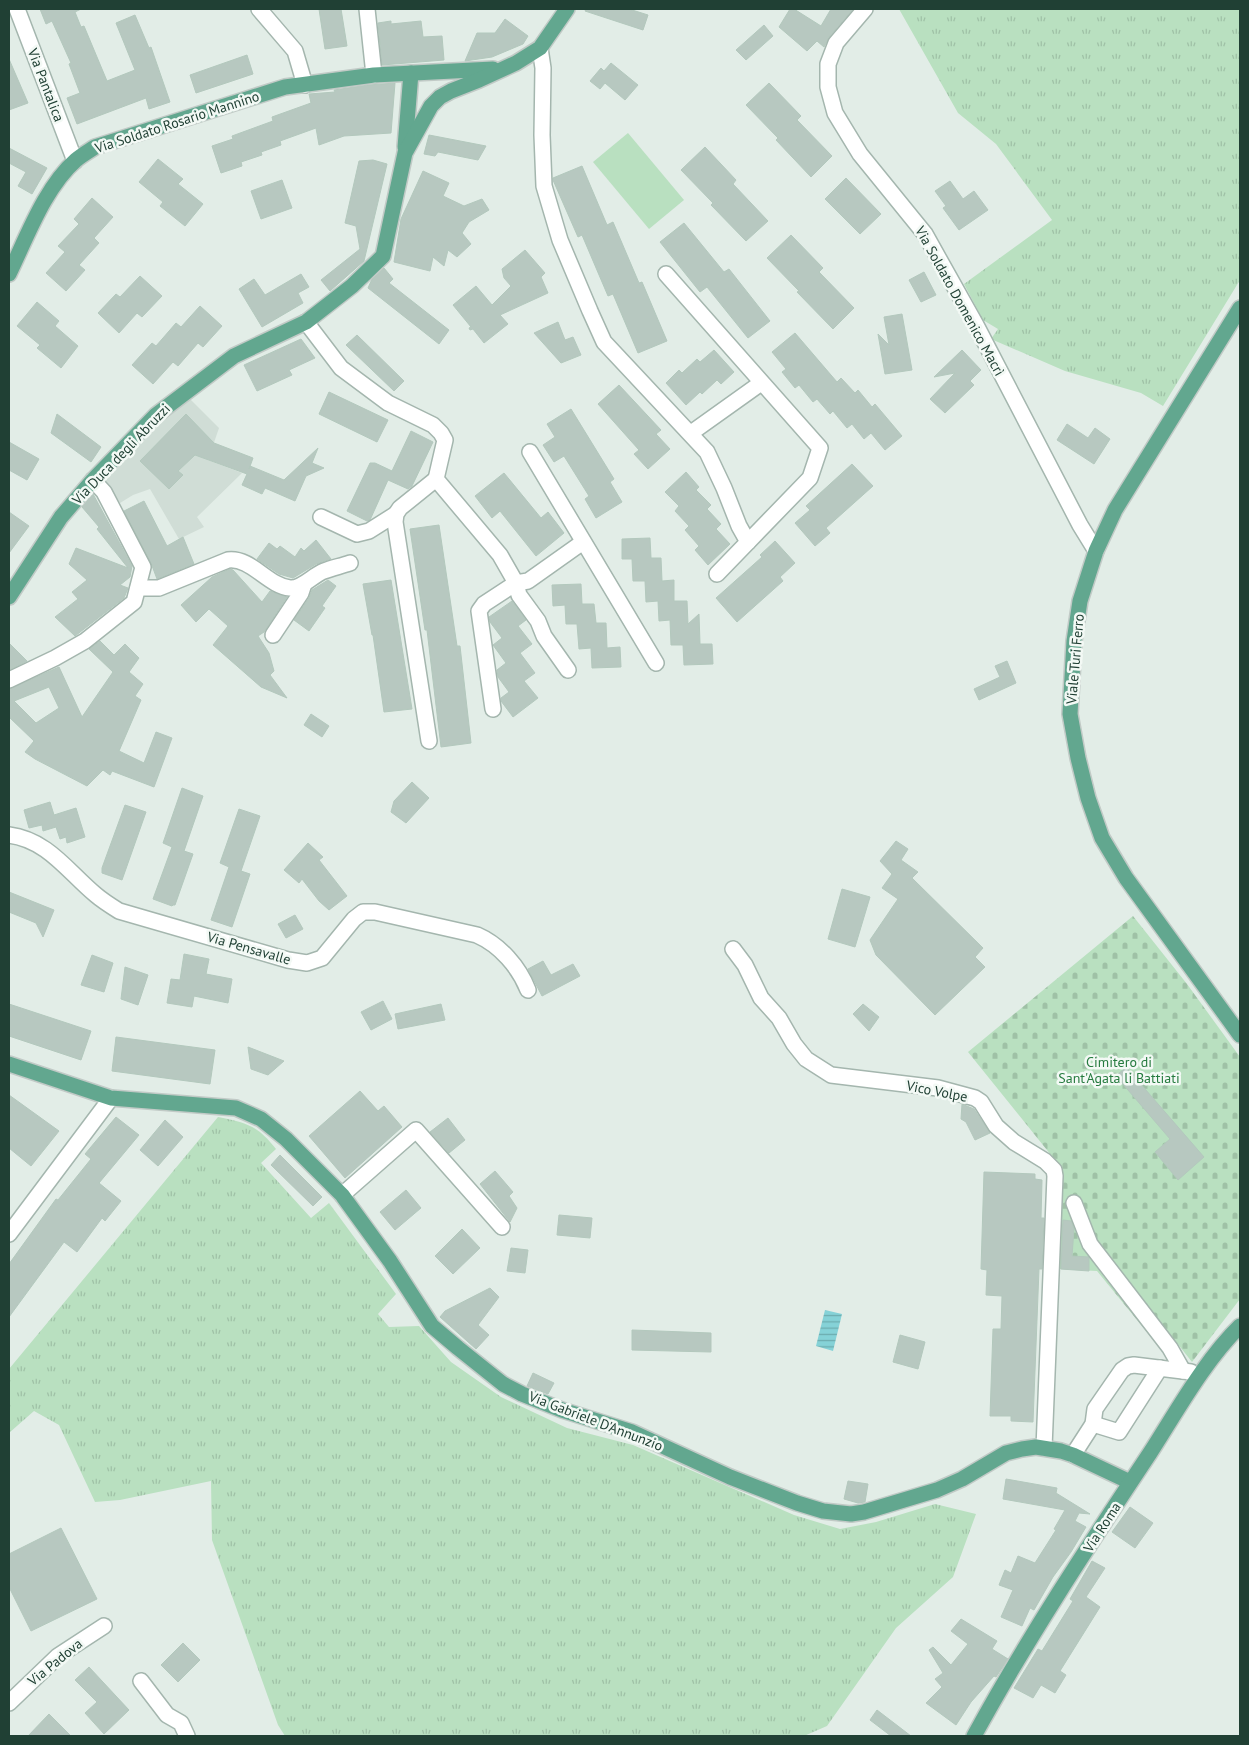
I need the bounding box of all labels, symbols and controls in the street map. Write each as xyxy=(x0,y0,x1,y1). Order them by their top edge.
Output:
street label: Via Pantalica xyxy=(23,45,68,124)
street label: Via Soldato Rosario Mannino xyxy=(92,87,261,157)
street label: Via Soldato Domenico Macrì xyxy=(911,222,1009,379)
street label: Via Duca degli Abruzzi xyxy=(67,400,174,509)
street label: Viale Turi Ferro xyxy=(1062,613,1088,706)
street label: Via Pensavalle xyxy=(204,927,293,969)
park label: Cimitero di Sant'Agata li Battiati xyxy=(1058,1053,1180,1087)
street label: Vico Volpe xyxy=(904,1076,969,1106)
street label: Via Gabriele D'Annunzio xyxy=(525,1387,666,1455)
street label: Via Roma xyxy=(1079,1499,1125,1556)
street label: Via Padova xyxy=(23,1634,86,1690)

